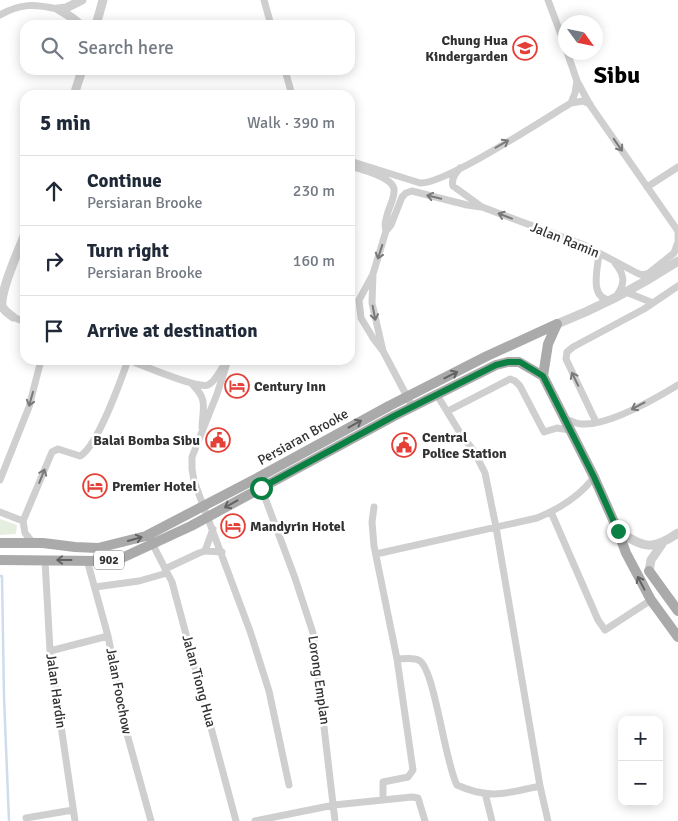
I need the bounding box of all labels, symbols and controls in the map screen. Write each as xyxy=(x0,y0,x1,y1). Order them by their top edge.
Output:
north arrow xyxy=(558,15,603,60)
search box xyxy=(20,20,355,75)
place label: Chung Hua Kindergarden xyxy=(425,32,508,65)
icon: search xyxy=(38,34,66,62)
school or university icon: Chung Hua Kindergarden xyxy=(512,35,538,61)
text: Search here xyxy=(78,36,174,60)
district label: Sibu xyxy=(594,60,640,90)
text: 5 min xyxy=(40,110,91,136)
text: Walk · 390 m xyxy=(247,113,335,133)
one-way arrow xyxy=(613,138,623,152)
one-way arrow xyxy=(495,139,509,149)
text: Continue xyxy=(87,169,162,193)
icon: ahead xyxy=(40,177,68,205)
text: 230 m xyxy=(293,181,335,201)
one-way arrow xyxy=(427,192,443,201)
text: Persiaran Brooke xyxy=(87,193,203,213)
one-way arrow xyxy=(498,211,513,220)
street label: Jalan Ramin xyxy=(528,218,602,262)
text: Turn right xyxy=(87,239,169,263)
one-way arrow xyxy=(374,244,384,260)
icon: right xyxy=(40,247,68,275)
text: 160 m xyxy=(293,251,335,271)
text: Persiaran Brooke xyxy=(87,263,203,283)
one-way arrow xyxy=(369,304,379,320)
icon: arrive xyxy=(40,317,68,345)
text: Arrive at destination xyxy=(87,319,258,343)
one-way arrow xyxy=(443,370,458,379)
one-way arrow xyxy=(570,371,580,386)
hotel icon: Century Inn xyxy=(224,373,250,399)
place label: Century Inn xyxy=(254,378,326,395)
one-way arrow xyxy=(26,390,35,406)
one-way arrow xyxy=(631,401,646,411)
street label: Persiaran Brooke xyxy=(255,405,351,469)
one-way arrow xyxy=(347,419,361,429)
public building icon: Balai Bomba Sibu xyxy=(205,427,231,453)
place label: Central Police Station xyxy=(422,429,507,462)
place label: Balai Bomba Sibu xyxy=(93,432,200,449)
public building icon: Central Police Station xyxy=(391,432,417,458)
one-way arrow xyxy=(37,469,47,484)
hotel icon: Premier Hotel xyxy=(82,473,108,499)
route start xyxy=(250,477,273,500)
place label: Premier Hotel xyxy=(112,478,197,495)
one-way arrow xyxy=(224,500,239,509)
hotel icon: Mandyrin Hotel xyxy=(220,513,246,539)
place label: Mandyrin Hotel xyxy=(250,518,346,535)
route end xyxy=(607,520,630,543)
one-way arrow xyxy=(126,534,142,543)
road number: 902 xyxy=(94,550,124,570)
one-way arrow xyxy=(57,555,73,565)
one-way arrow xyxy=(636,575,646,590)
street label: Jalan Tiong Hua xyxy=(178,633,220,729)
street label: Lorong Emplan xyxy=(304,634,334,726)
street label: Jalan Foochow xyxy=(102,646,136,736)
street label: Jalan Hardin xyxy=(42,653,70,729)
map controls xyxy=(618,716,663,806)
button: + xyxy=(618,716,663,761)
button: − xyxy=(618,761,663,806)

